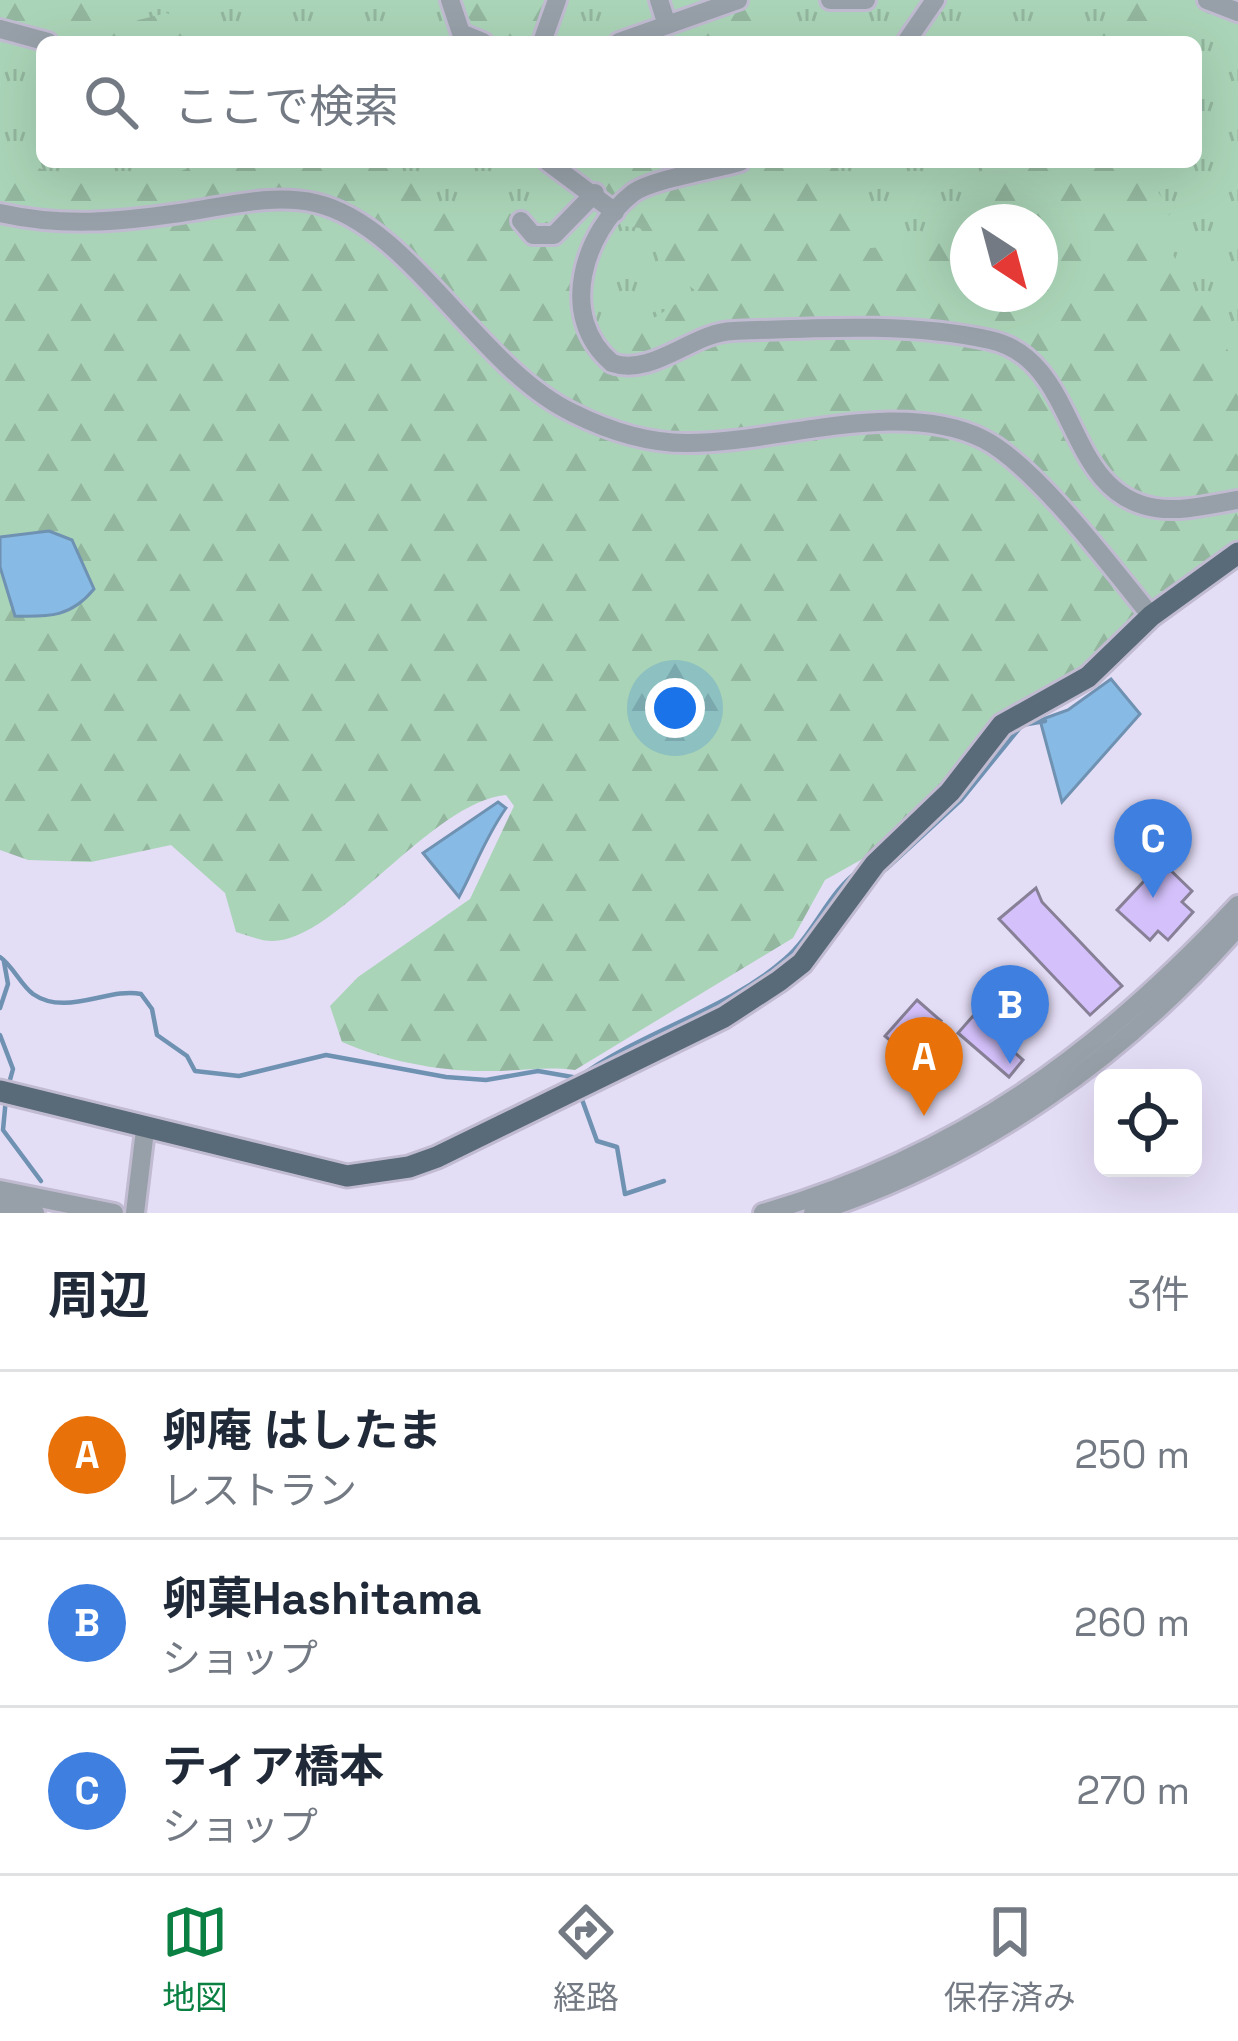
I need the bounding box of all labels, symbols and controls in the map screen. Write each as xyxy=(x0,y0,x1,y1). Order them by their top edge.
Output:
search box xyxy=(36,36,1202,168)
icon: search xyxy=(78,69,144,135)
text: ここで検索 xyxy=(174,78,399,135)
north arrow xyxy=(950,204,1058,312)
your location xyxy=(645,678,705,738)
pin: C xyxy=(1114,799,1192,898)
pin: B xyxy=(971,965,1049,1064)
pin: A xyxy=(885,1017,963,1116)
map controls xyxy=(1094,1069,1202,1177)
button: locate xyxy=(1094,1069,1202,1177)
text: 周辺 xyxy=(48,1263,150,1328)
text: 3件 xyxy=(1127,1270,1190,1319)
text: 卵庵 はしたま xyxy=(162,1402,442,1459)
text: A xyxy=(75,1430,99,1479)
text: 250 m xyxy=(1075,1430,1190,1479)
text: レストラン xyxy=(162,1466,357,1515)
text: 卵菓Hashitama xyxy=(162,1570,482,1627)
text: B xyxy=(74,1598,100,1647)
text: 260 m xyxy=(1074,1598,1190,1647)
text: ショップ xyxy=(162,1634,318,1683)
text: ティア橋本 xyxy=(162,1738,384,1795)
text: C xyxy=(74,1766,100,1815)
text: 270 m xyxy=(1077,1766,1190,1815)
text: ショップ xyxy=(162,1802,318,1851)
tab: 地図 xyxy=(162,1899,228,2019)
tab: 経路 xyxy=(553,1899,619,2019)
tab: 保存済み xyxy=(944,1899,1076,2019)

